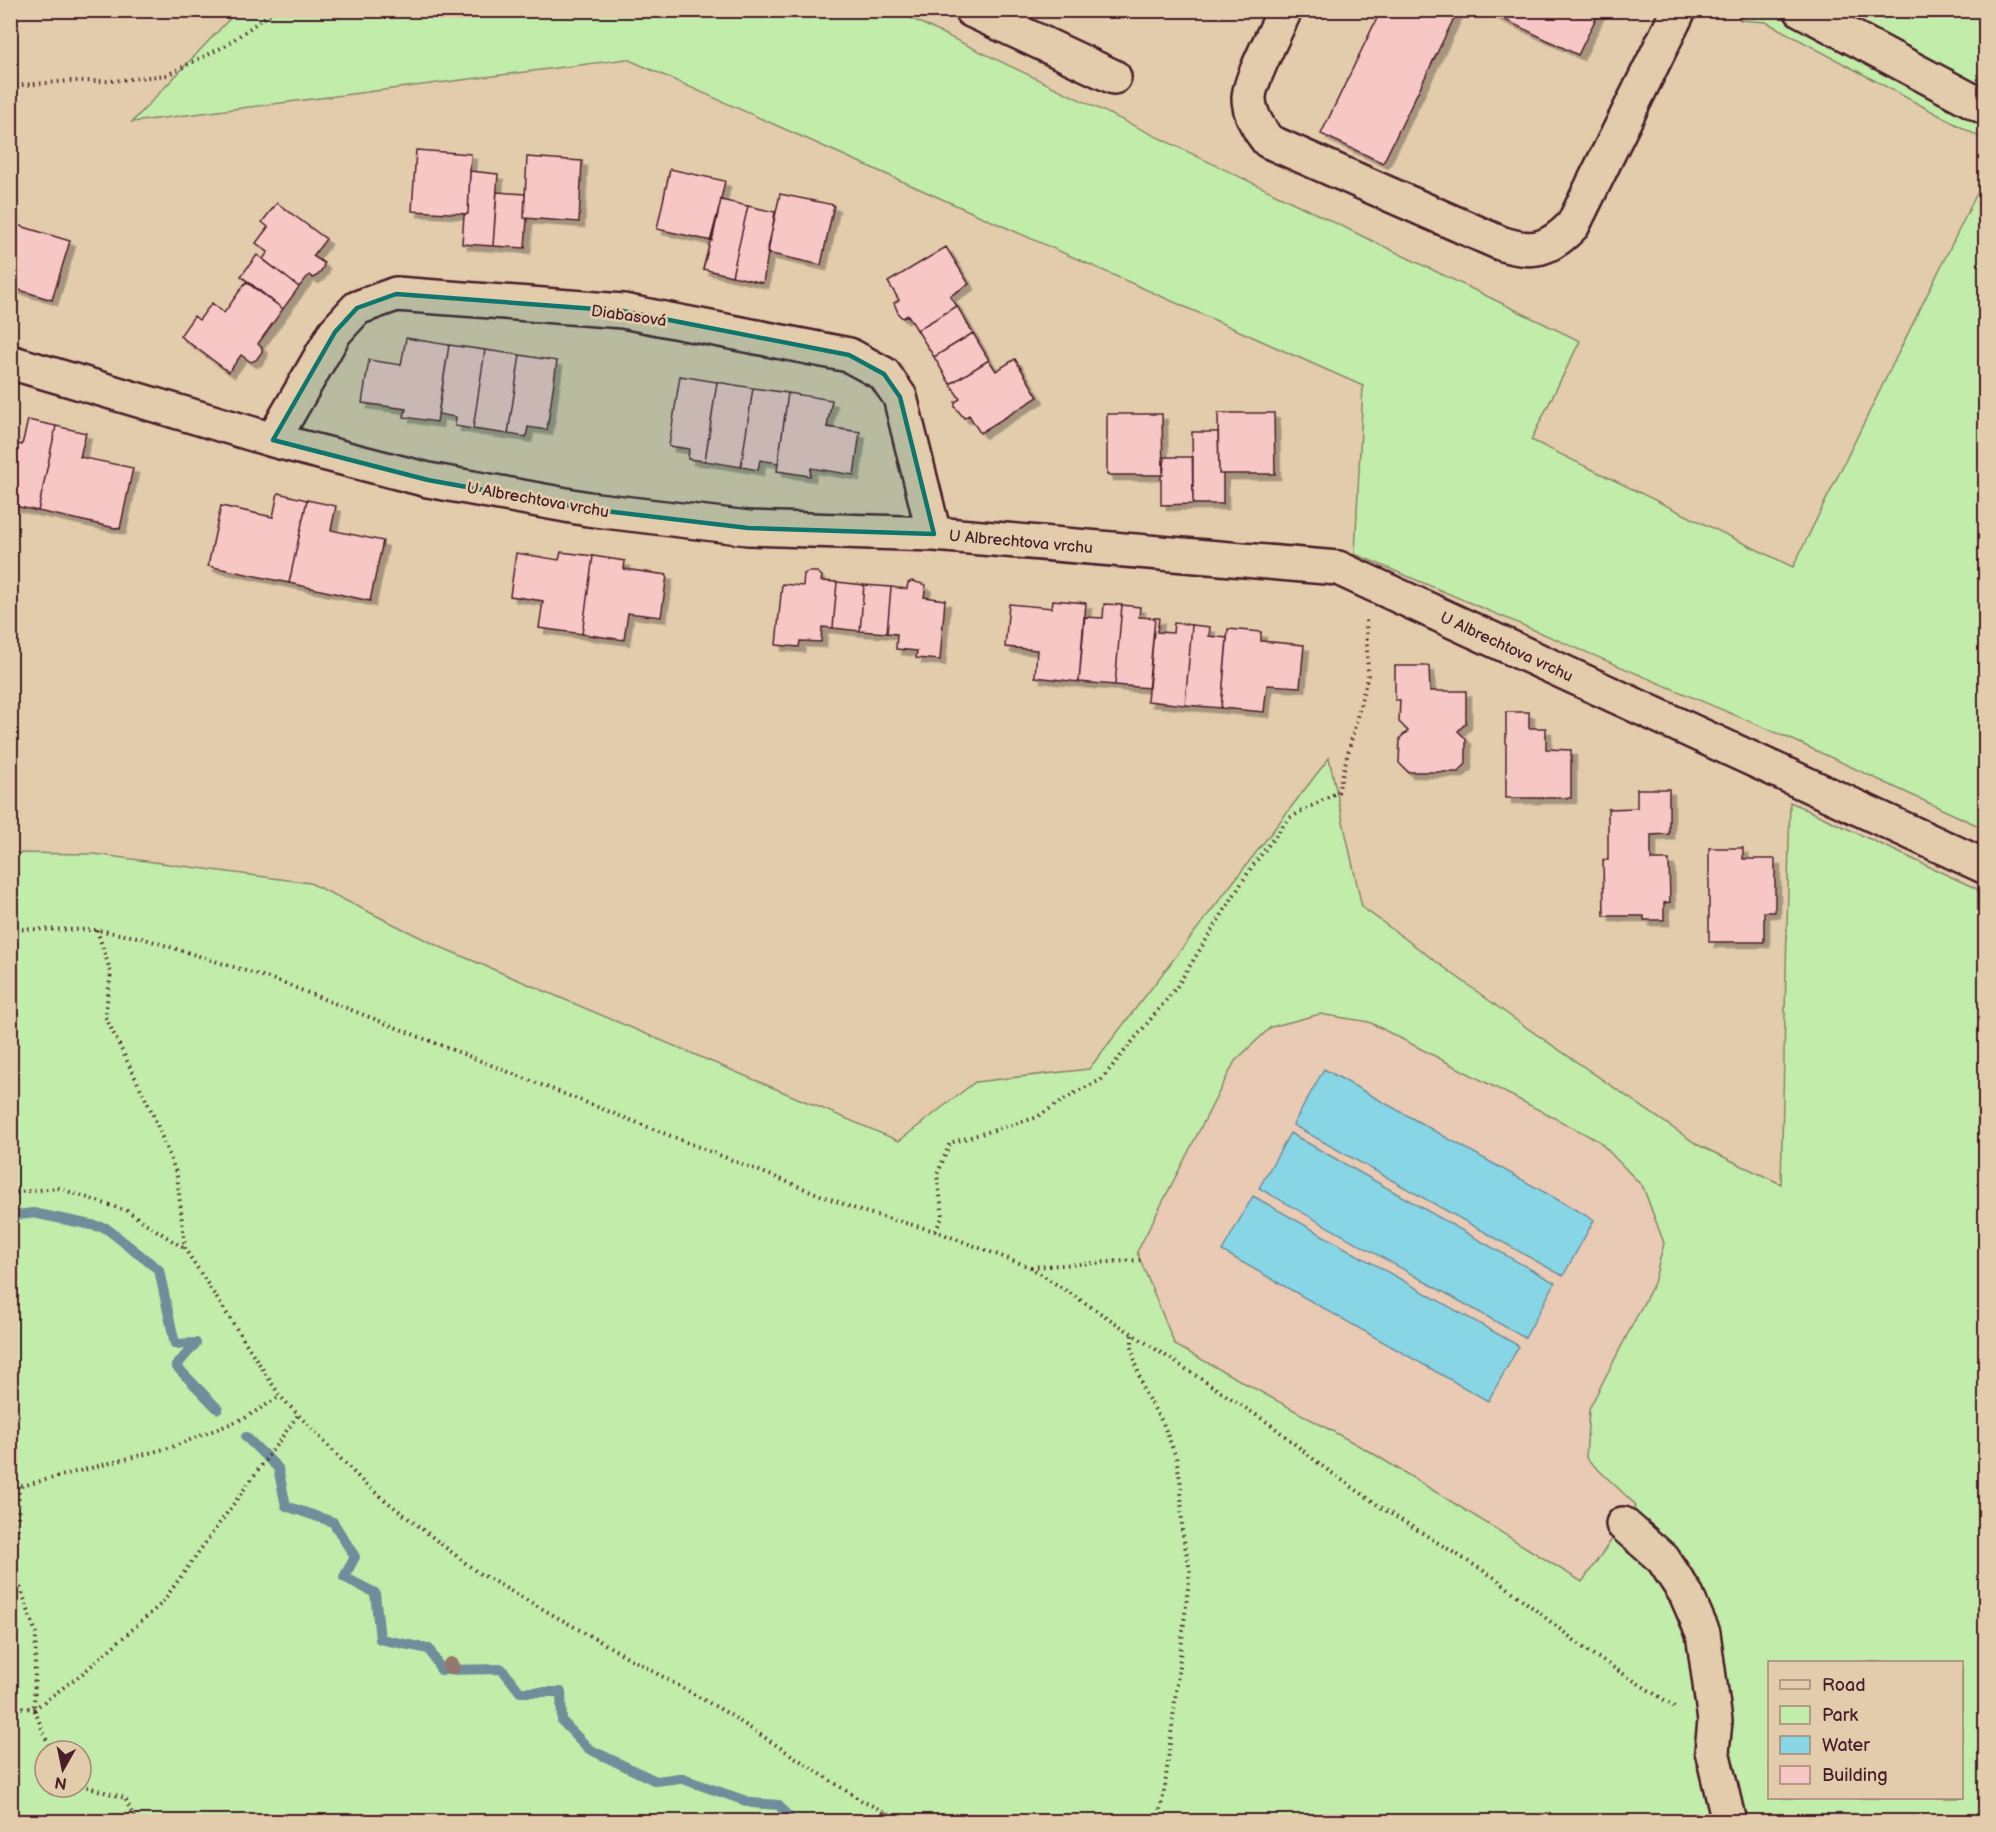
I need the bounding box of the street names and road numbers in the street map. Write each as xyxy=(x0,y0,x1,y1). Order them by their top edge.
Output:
street label: Diabasová xyxy=(590,302,668,331)
street label: U Albrechtova vrchu xyxy=(465,479,610,522)
street label: U Albrechtova vrchu xyxy=(948,527,1094,558)
street label: U Albrechtova vrchu xyxy=(1437,608,1576,686)

